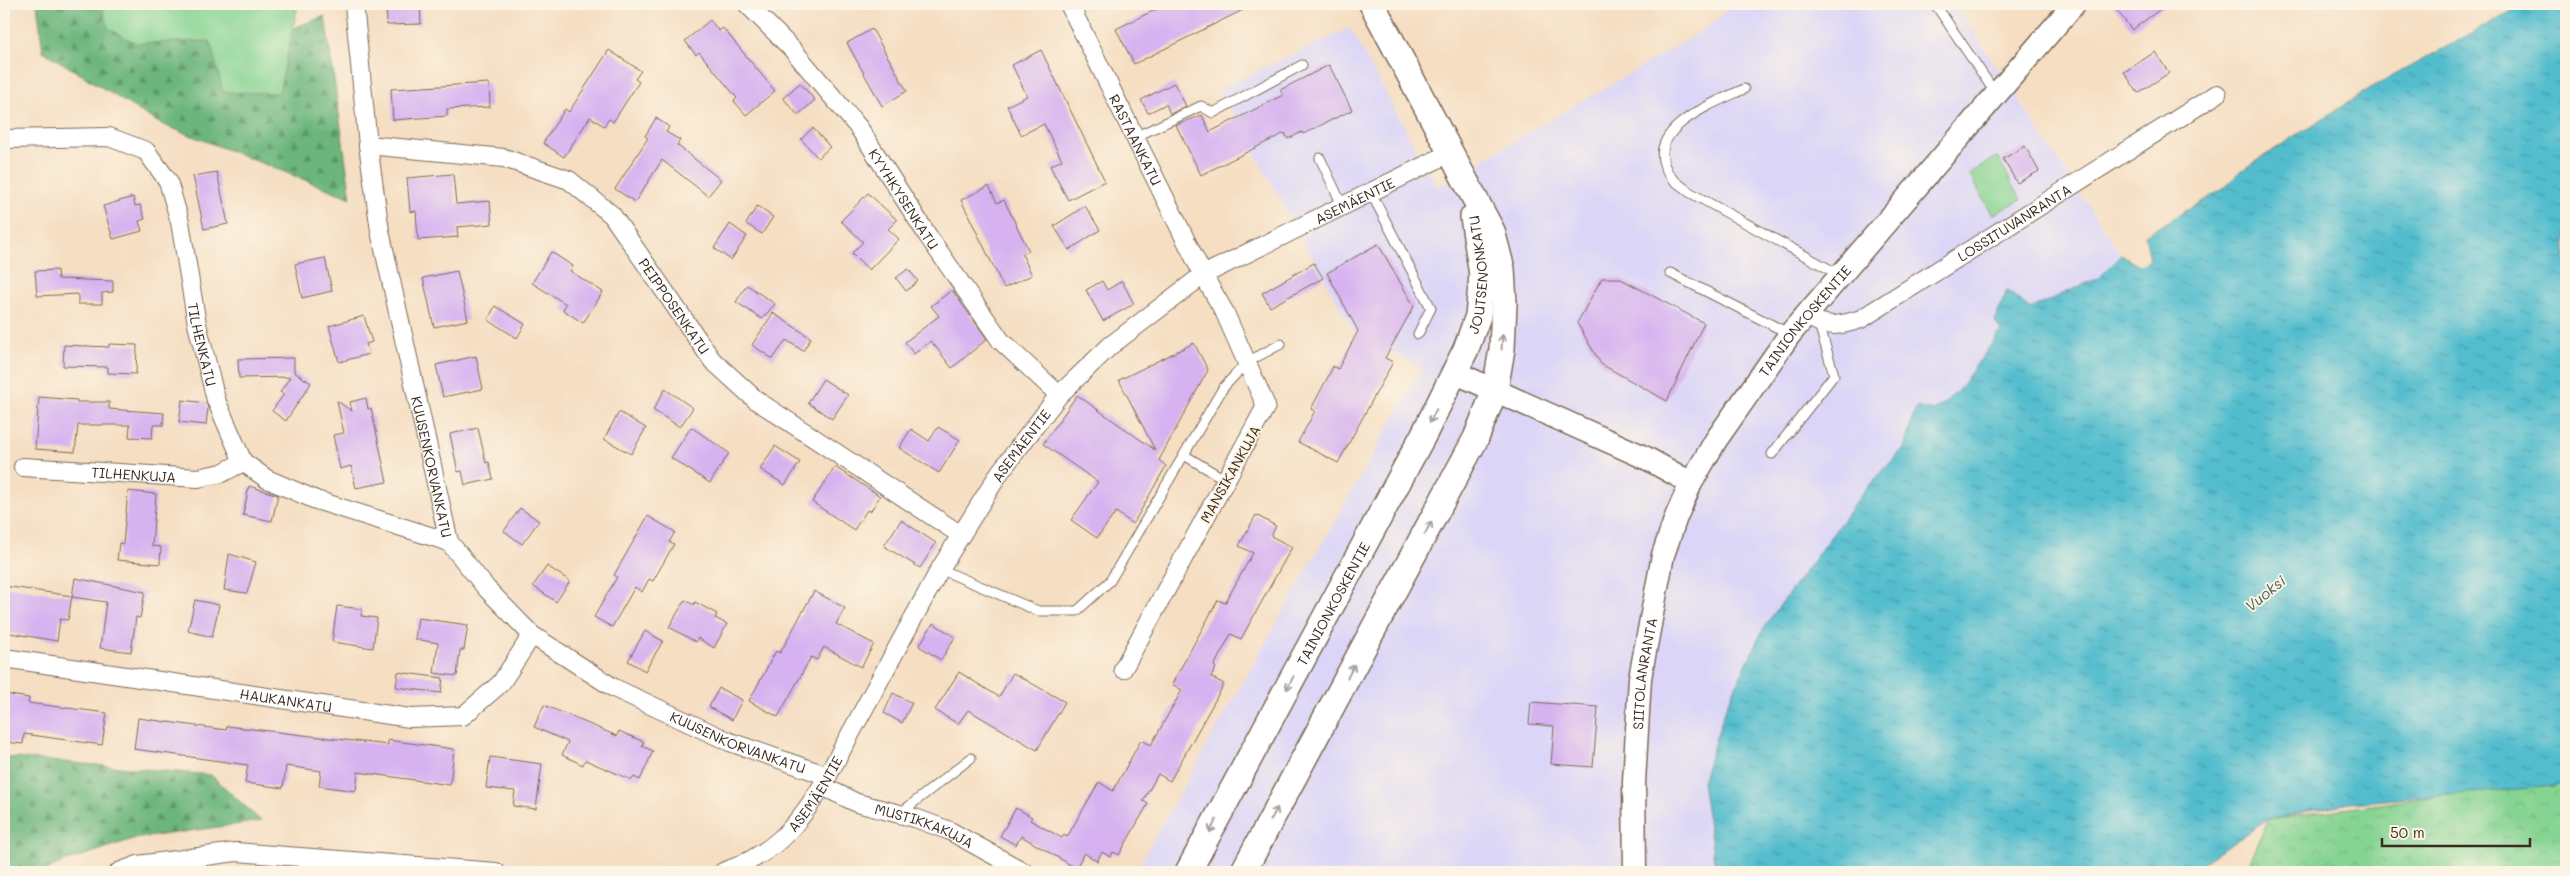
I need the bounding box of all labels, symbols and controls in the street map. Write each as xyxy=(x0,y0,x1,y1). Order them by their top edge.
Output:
street label: RASTAANKATU xyxy=(1105,91,1166,188)
street label: KYYHKYSENKATU xyxy=(865,145,944,253)
street label: ASEMÄENTIE xyxy=(1311,172,1398,228)
street label: LOSSITUVANRANTA xyxy=(1954,179,2075,265)
street label: JOUTSENONKATU xyxy=(1463,214,1492,336)
street label: PEIPPOSENKATU xyxy=(635,254,714,358)
street label: TAINIONKOSKENTIE xyxy=(1754,261,1855,380)
street label: TILHENKATU xyxy=(184,301,222,388)
one-way arrow xyxy=(1498,334,1507,350)
street label: KUUSENKORVANKATU xyxy=(407,394,457,539)
street label: ASEMÄENTIE xyxy=(987,405,1054,485)
one-way arrow xyxy=(1428,408,1437,423)
street label: MANSIKANKUJA xyxy=(1195,422,1265,526)
street label: TILHENKUJA xyxy=(91,462,177,486)
one-way arrow xyxy=(1423,520,1433,535)
street label: TAINIONKOSKENTIE xyxy=(1292,538,1374,669)
water label: Vuoksi xyxy=(2240,570,2290,616)
street label: SIITOLANRANTA xyxy=(1628,616,1661,730)
one-way arrow xyxy=(1346,663,1356,678)
one-way arrow xyxy=(1285,675,1295,690)
street label: HAUKANKATU xyxy=(239,683,333,716)
street label: KUUSENKORVANKATU xyxy=(667,706,808,777)
street label: ASEMÄENTIE xyxy=(783,752,846,836)
street label: MUSTIKKAKUJA xyxy=(873,799,977,852)
one-way arrow xyxy=(1270,807,1279,822)
scale bar xyxy=(2382,816,2530,848)
one-way arrow xyxy=(1208,818,1218,833)
text: 50 m xyxy=(2390,822,2425,842)

